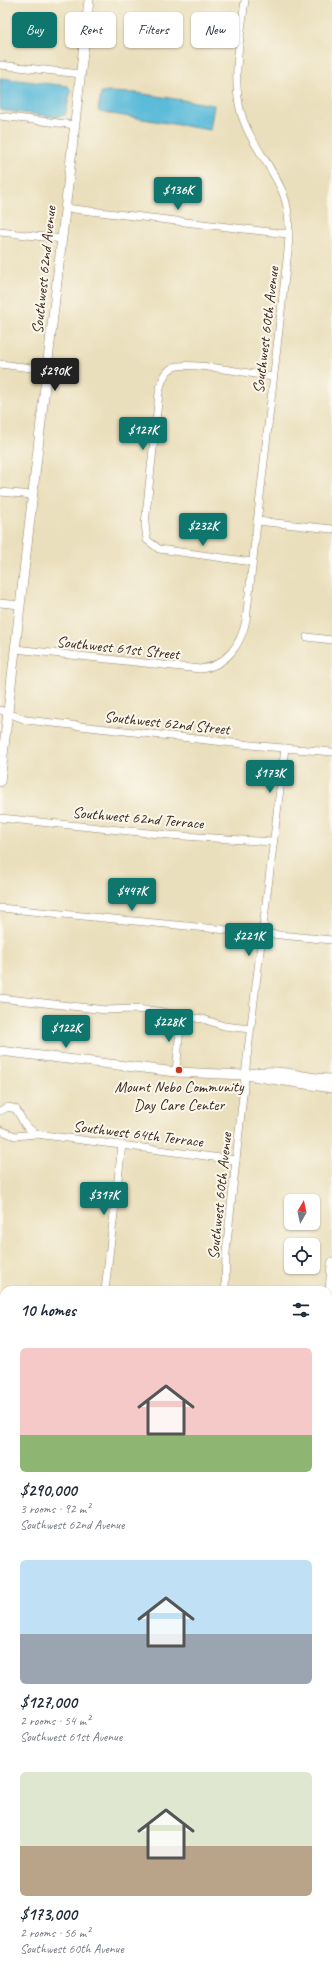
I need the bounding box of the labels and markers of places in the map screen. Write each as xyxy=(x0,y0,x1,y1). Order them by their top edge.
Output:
pin: $136K xyxy=(150,177,206,211)
pin: $290K xyxy=(27,358,83,392)
pin: $127K xyxy=(115,417,171,451)
pin: $232K xyxy=(175,513,231,547)
pin: $173K xyxy=(242,760,298,794)
pin: $447K xyxy=(104,878,160,912)
pin: $221K xyxy=(221,923,277,957)
pin: $228K xyxy=(141,1009,197,1043)
pin: $122K xyxy=(38,1015,94,1049)
marker: Mount Nebo Community Day Care Center xyxy=(174,1065,184,1075)
place label: Mount Nebo Community Day Care Center xyxy=(114,1077,245,1115)
pin: $317K xyxy=(76,1182,132,1216)

